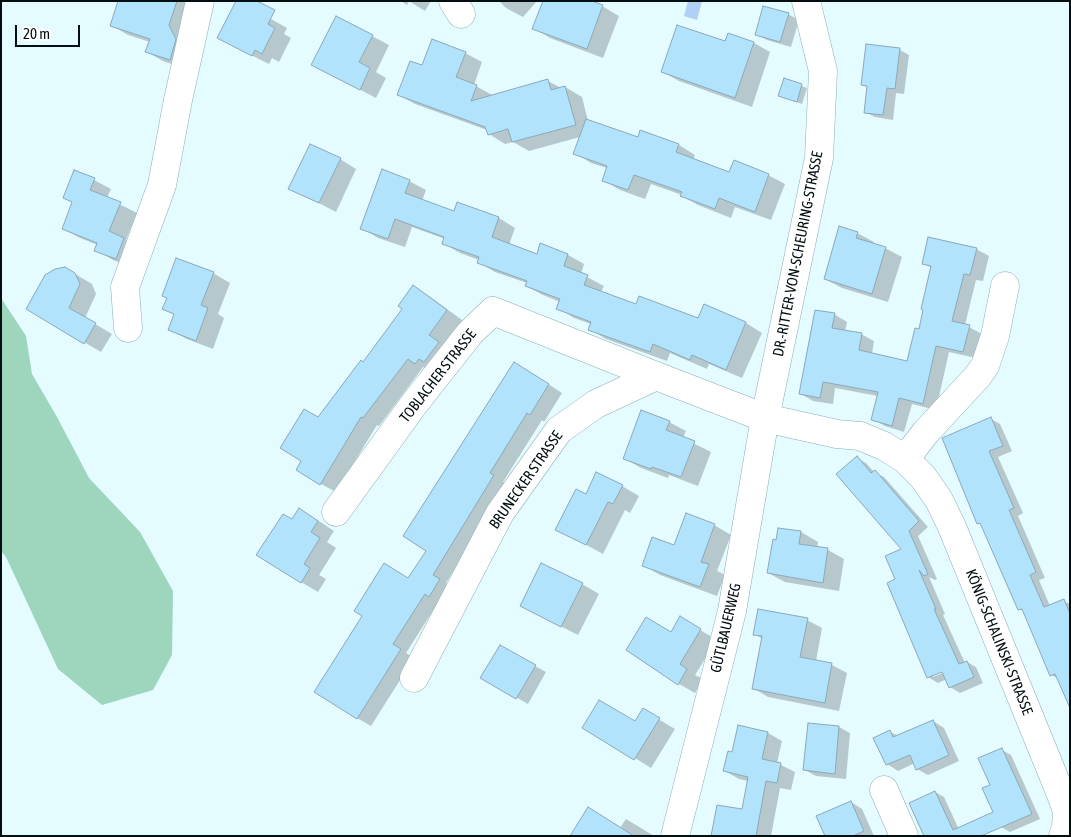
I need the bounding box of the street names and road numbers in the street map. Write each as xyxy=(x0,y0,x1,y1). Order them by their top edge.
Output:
street label: DR.-RITTER-VON-SCHEURING-STRASSE xyxy=(769,150,827,358)
street label: TOBLACHER STRASSE xyxy=(396,326,480,426)
street label: BRUNECKER STRASSE xyxy=(486,428,566,532)
street label: KÖNIG-SCHALINSKI-STRASSE xyxy=(962,567,1036,717)
street label: GÜTLBAUERWEG xyxy=(707,581,745,675)

